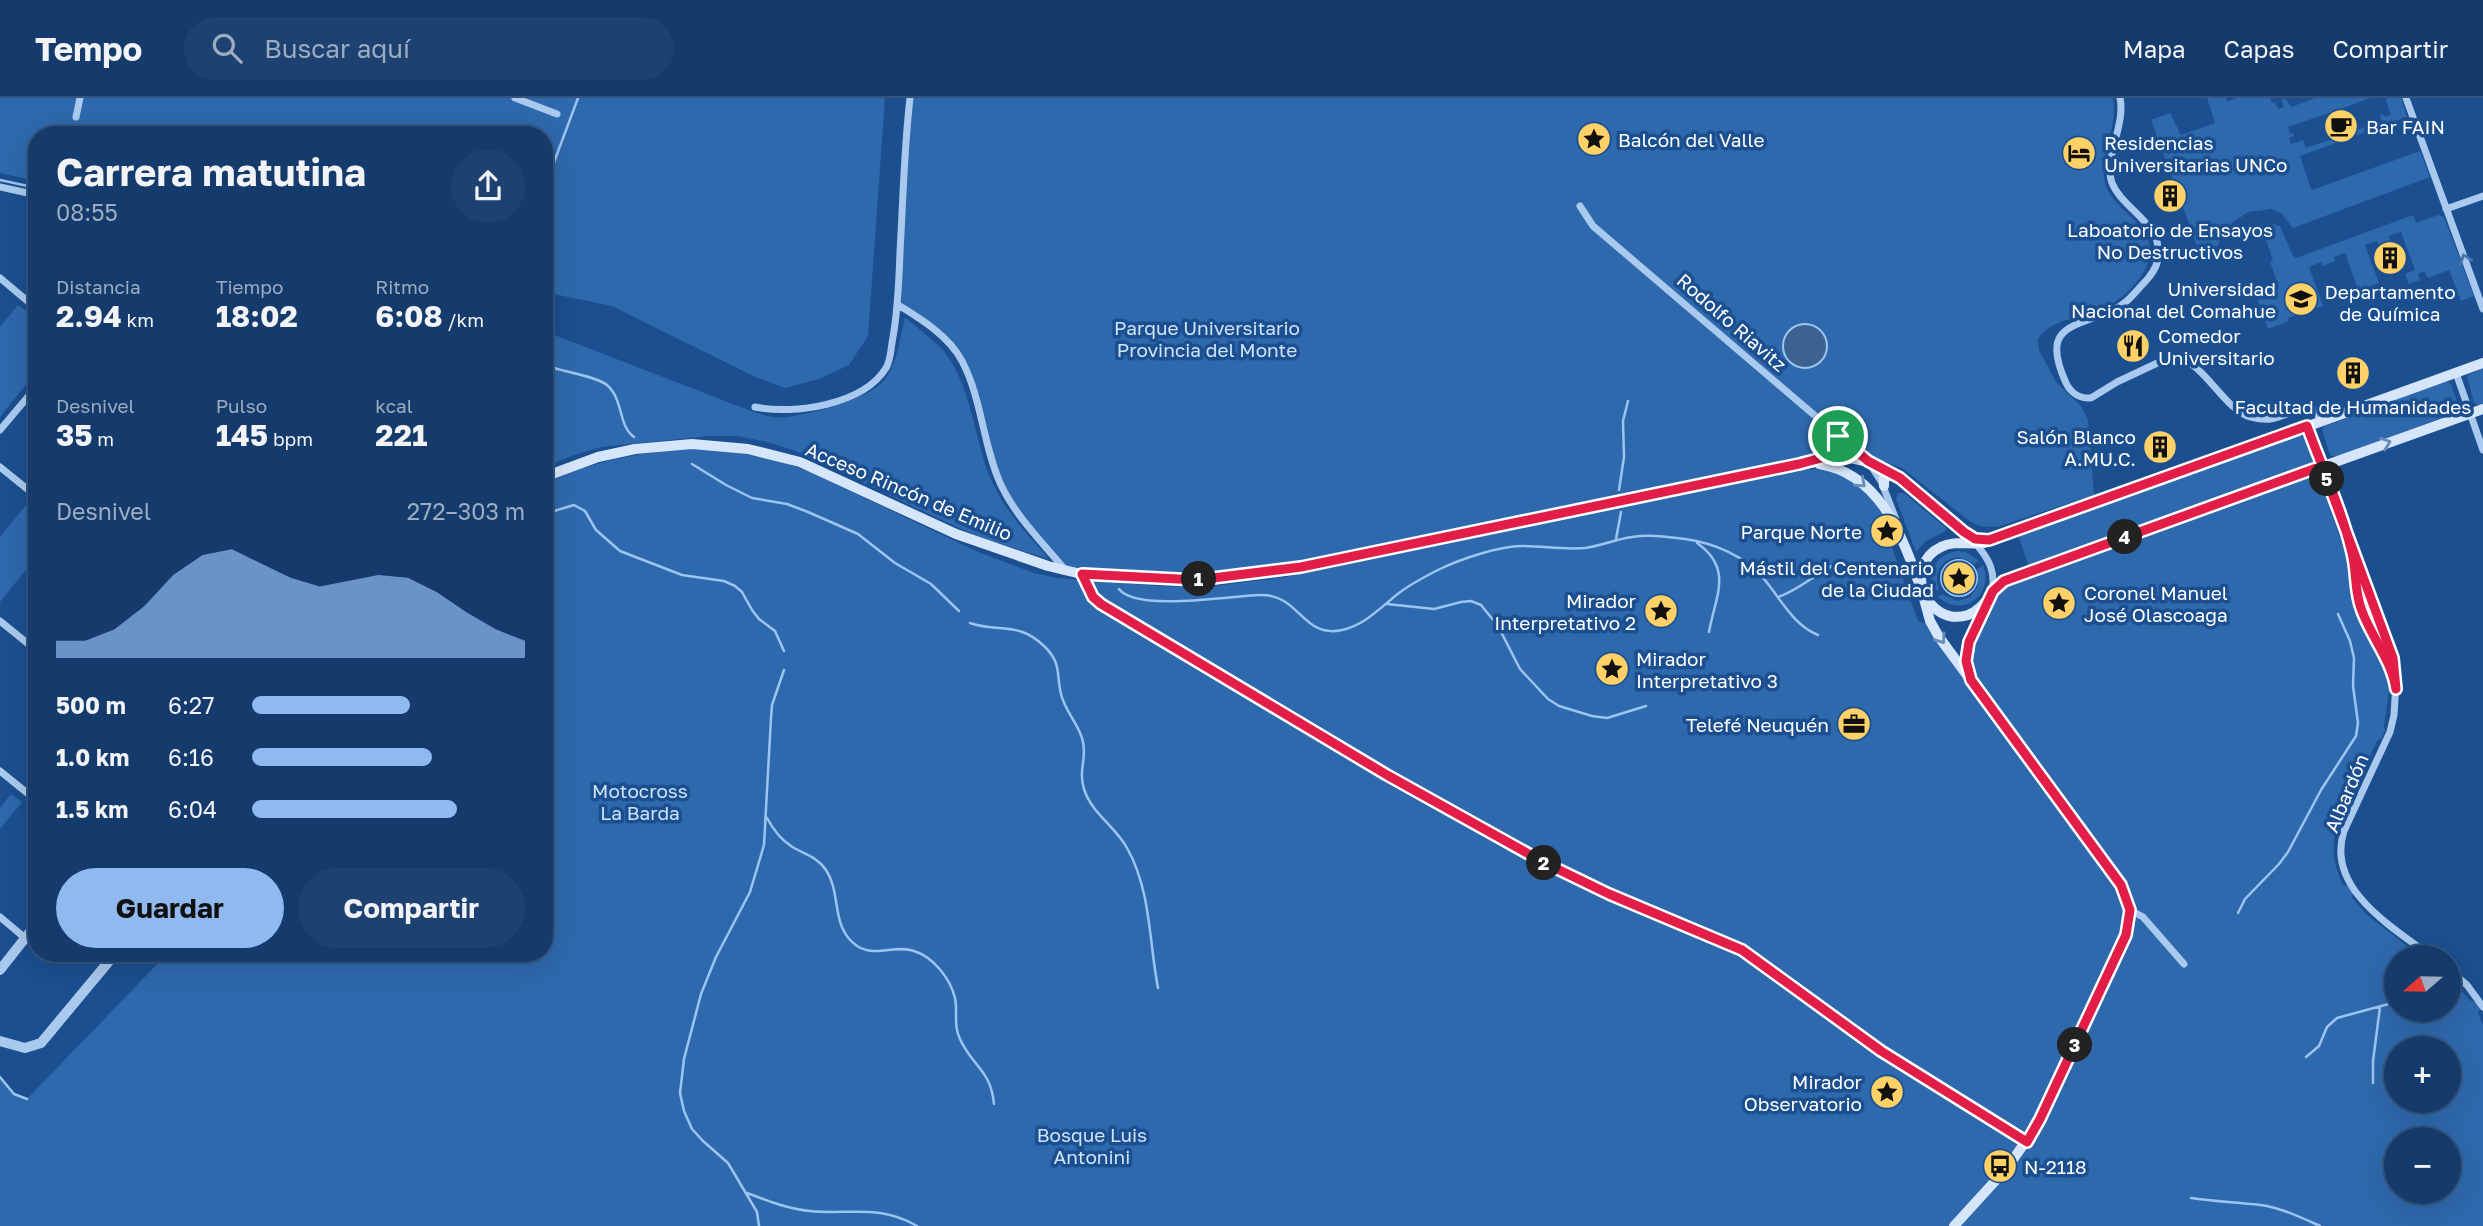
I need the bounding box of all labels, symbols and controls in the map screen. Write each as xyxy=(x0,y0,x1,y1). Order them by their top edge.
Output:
search box xyxy=(184,17,674,80)
text: Tempo xyxy=(35,29,142,68)
icon: search xyxy=(208,29,246,67)
text: Buscar aquí xyxy=(264,33,410,64)
text: Mapa xyxy=(2123,34,2186,63)
text: Capas xyxy=(2224,34,2294,63)
text: Compartir xyxy=(2332,34,2448,63)
cafe icon: Bar FAIN xyxy=(2322,107,2360,145)
place label: Bar FAIN xyxy=(2366,115,2445,138)
place icon: Balcón del Valle xyxy=(1575,120,1613,158)
place label: Balcón del Valle xyxy=(1618,128,1764,151)
place label: Residencias Universitarias UNCo xyxy=(2104,131,2288,176)
hotel icon: Residencias Universitarias UNCo xyxy=(2060,134,2098,172)
text: Carrera matutina xyxy=(56,149,366,194)
button: share xyxy=(451,149,525,223)
building icon: Laboatorio de Ensayos No Destructivos xyxy=(2151,177,2189,215)
text: 08:55 xyxy=(56,198,118,226)
place label: Laboatorio de Ensayos No Destructivos xyxy=(2067,218,2273,263)
building icon: Departamento de Química xyxy=(2371,239,2409,277)
one-way arrow xyxy=(2459,254,2473,266)
street label: Rodolfo Riavitz xyxy=(1673,268,1791,376)
text: Distancia xyxy=(56,275,141,298)
text: Tiempo xyxy=(216,275,283,298)
text: Ritmo xyxy=(375,275,429,298)
place label: Universidad Nacional del Comahue xyxy=(2071,277,2276,322)
school or university icon: Universidad Nacional del Comahue xyxy=(2282,280,2320,318)
place label: Departamento de Química xyxy=(2324,280,2456,325)
text: 2.94 xyxy=(56,298,122,334)
text: 18:02 xyxy=(216,298,298,334)
text: 6:08 xyxy=(375,298,443,334)
text: km xyxy=(122,308,154,331)
text: /km xyxy=(443,308,484,331)
park label: Parque Universitario Provincia del Monte xyxy=(1114,316,1300,361)
place label: Comedor Universitario xyxy=(2158,324,2275,369)
restaurant icon: Comedor Universitario xyxy=(2114,327,2152,365)
building icon: Facultad de Humanidades xyxy=(2334,354,2372,392)
text: Desnivel xyxy=(56,394,135,417)
text: Pulso xyxy=(216,394,267,417)
text: kcal xyxy=(375,394,413,417)
place label: Facultad de Humanidades xyxy=(2235,395,2471,418)
pin xyxy=(1808,406,1868,466)
text: 35 xyxy=(56,417,93,453)
text: 145 xyxy=(216,417,268,453)
text: 221 xyxy=(375,417,427,453)
icon: arrive xyxy=(1819,417,1857,455)
place label: Salón Blanco A.MU.C. xyxy=(2016,425,2136,470)
text: m xyxy=(93,427,114,450)
text: bpm xyxy=(268,427,313,450)
building icon: Salón Blanco A.MU.C. xyxy=(2141,428,2179,466)
street label: Acceso Rincón de Emilio xyxy=(802,437,1016,545)
one-way arrow xyxy=(2380,438,2392,452)
pin: 5 xyxy=(2310,462,2344,496)
text: 5 xyxy=(2321,467,2332,490)
one-way arrow xyxy=(1853,475,1866,487)
text: Desnivel xyxy=(56,497,151,525)
text: 272–303 m xyxy=(407,497,525,525)
place icon: Parque Norte xyxy=(1868,512,1906,550)
place label: Parque Norte xyxy=(1741,520,1862,543)
pin: 4 xyxy=(2108,520,2142,555)
text: 4 xyxy=(2119,525,2130,548)
place label: Mástil del Centenario de la Ciudad xyxy=(1739,556,1934,601)
place icon: Mástil del Centenario de la Ciudad xyxy=(1940,559,1978,597)
pin: 1 xyxy=(1182,561,1216,596)
text: 1 xyxy=(1194,567,1203,590)
place label: Coronel Manuel José Olascoaga xyxy=(2084,581,2228,626)
place icon: Coronel Manuel José Olascoaga xyxy=(2040,584,2078,622)
place label: Mirador Interpretativo 2 xyxy=(1494,589,1637,634)
place icon: Mirador Interpretativo 2 xyxy=(1642,592,1680,630)
one-way arrow xyxy=(1933,631,1946,644)
place label: Mirador Interpretativo 3 xyxy=(1636,647,1778,692)
place icon: Mirador Interpretativo 3 xyxy=(1593,650,1631,688)
text: 500 m xyxy=(56,691,126,719)
text: 6:27 xyxy=(168,691,214,719)
office icon: Telefé Neuquén xyxy=(1835,705,1873,743)
place label: Telefé Neuquén xyxy=(1686,713,1829,736)
text: 1.0 km xyxy=(56,743,129,771)
text: 6:16 xyxy=(168,743,214,771)
street label: Albardón xyxy=(2319,750,2373,836)
park label: Motocross La Barda xyxy=(592,779,688,824)
text: 1.5 km xyxy=(56,795,128,823)
text: 6:04 xyxy=(168,795,217,823)
pin: 2 xyxy=(1526,846,1562,880)
text: 2 xyxy=(1538,851,1549,874)
button: Guardar xyxy=(56,868,284,948)
button: Compartir xyxy=(298,868,525,948)
north arrow xyxy=(2384,945,2460,1022)
map controls xyxy=(2384,945,2461,1204)
pin: 3 xyxy=(2058,1028,2092,1062)
text: 3 xyxy=(2069,1033,2080,1056)
button: + xyxy=(2384,1036,2461,1113)
place label: Mirador Observatorio xyxy=(1744,1070,1863,1115)
place icon: Mirador Observatorio xyxy=(1868,1073,1906,1111)
park label: Bosque Luis Antonini xyxy=(1037,1123,1147,1168)
button: − xyxy=(2384,1127,2461,1204)
bus stop icon: N-2118 xyxy=(1981,1147,2019,1185)
place label: N-2118 xyxy=(2024,1155,2087,1178)

